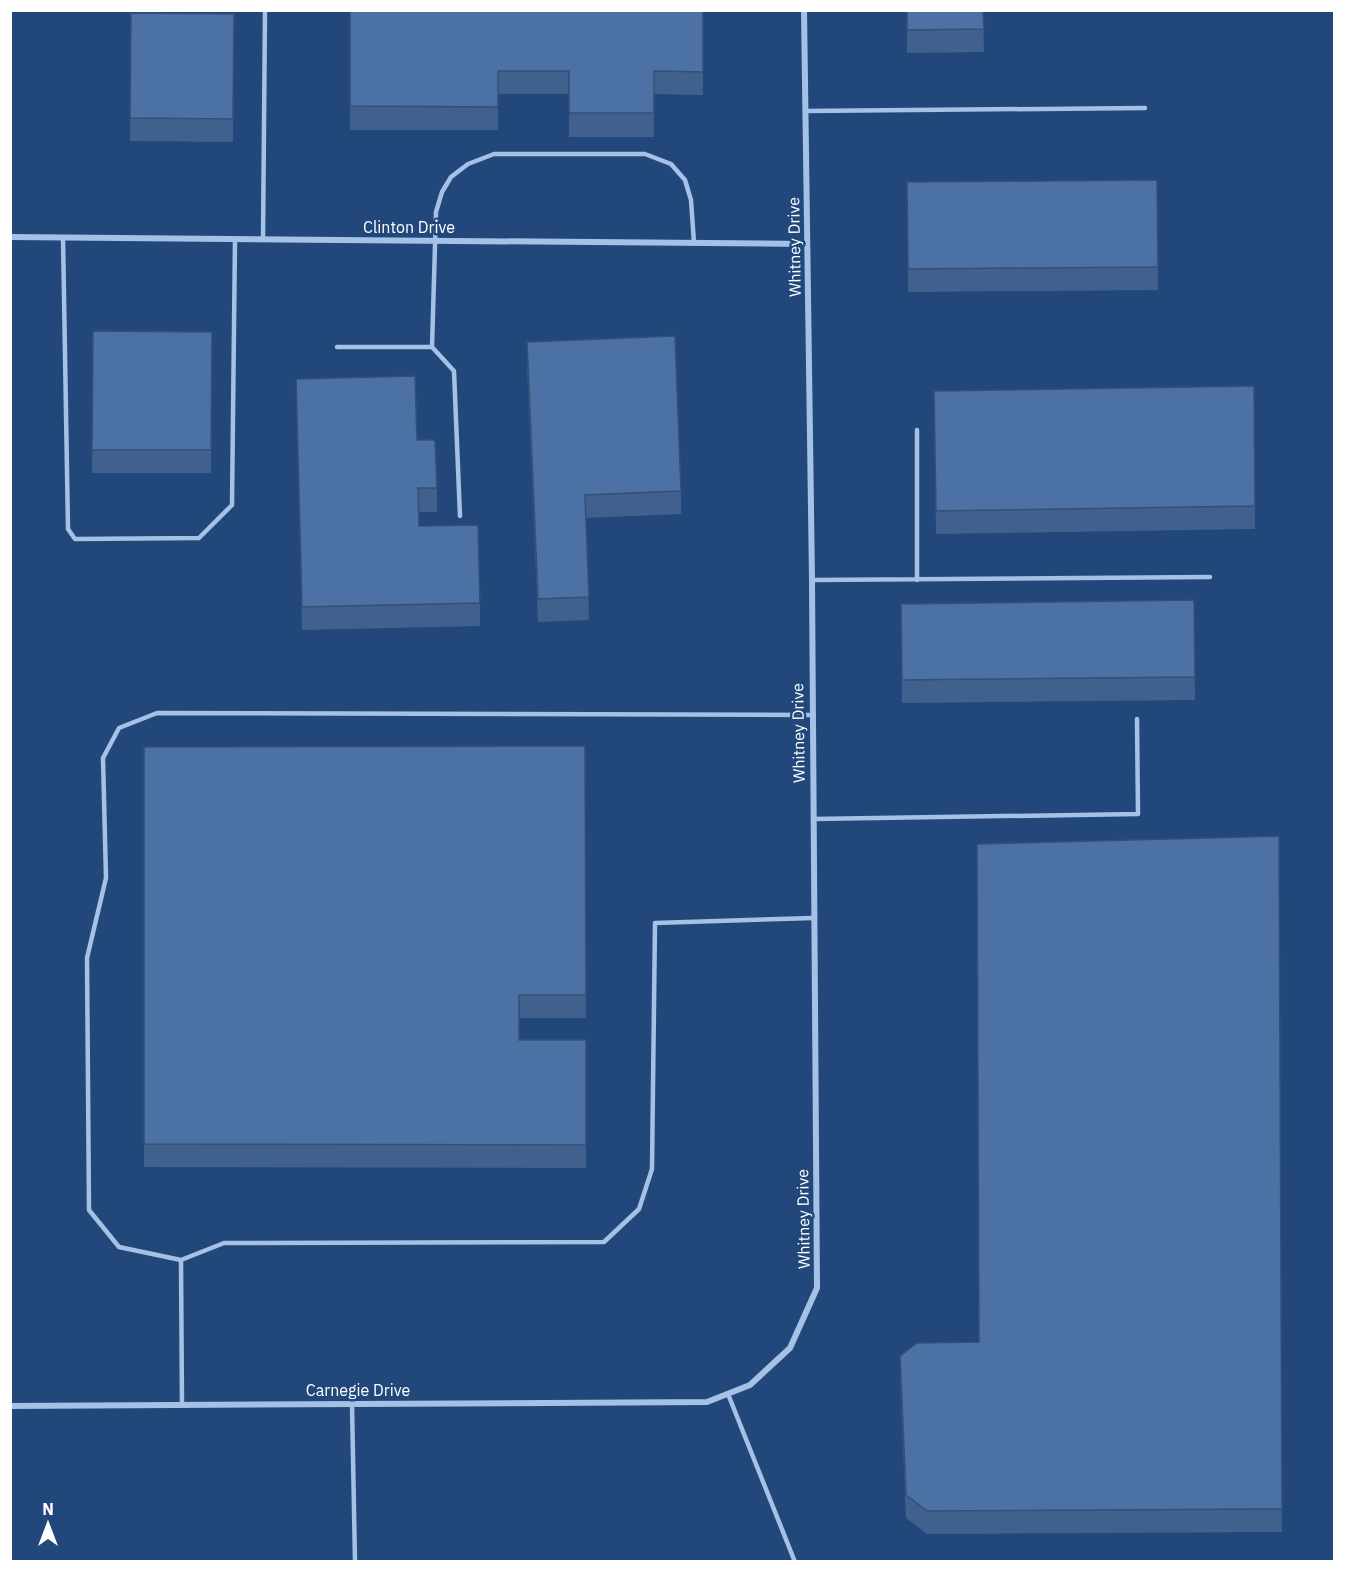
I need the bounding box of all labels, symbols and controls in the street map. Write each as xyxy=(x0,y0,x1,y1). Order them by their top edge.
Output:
street label: Whitney Drive xyxy=(783,197,805,297)
street label: Clinton Drive xyxy=(363,217,455,237)
street label: Whitney Drive xyxy=(787,683,809,783)
street label: Whitney Drive xyxy=(792,1169,814,1269)
street label: Carnegie Drive xyxy=(306,1380,410,1400)
north arrow xyxy=(18,1494,78,1554)
text: N xyxy=(42,1499,54,1519)

